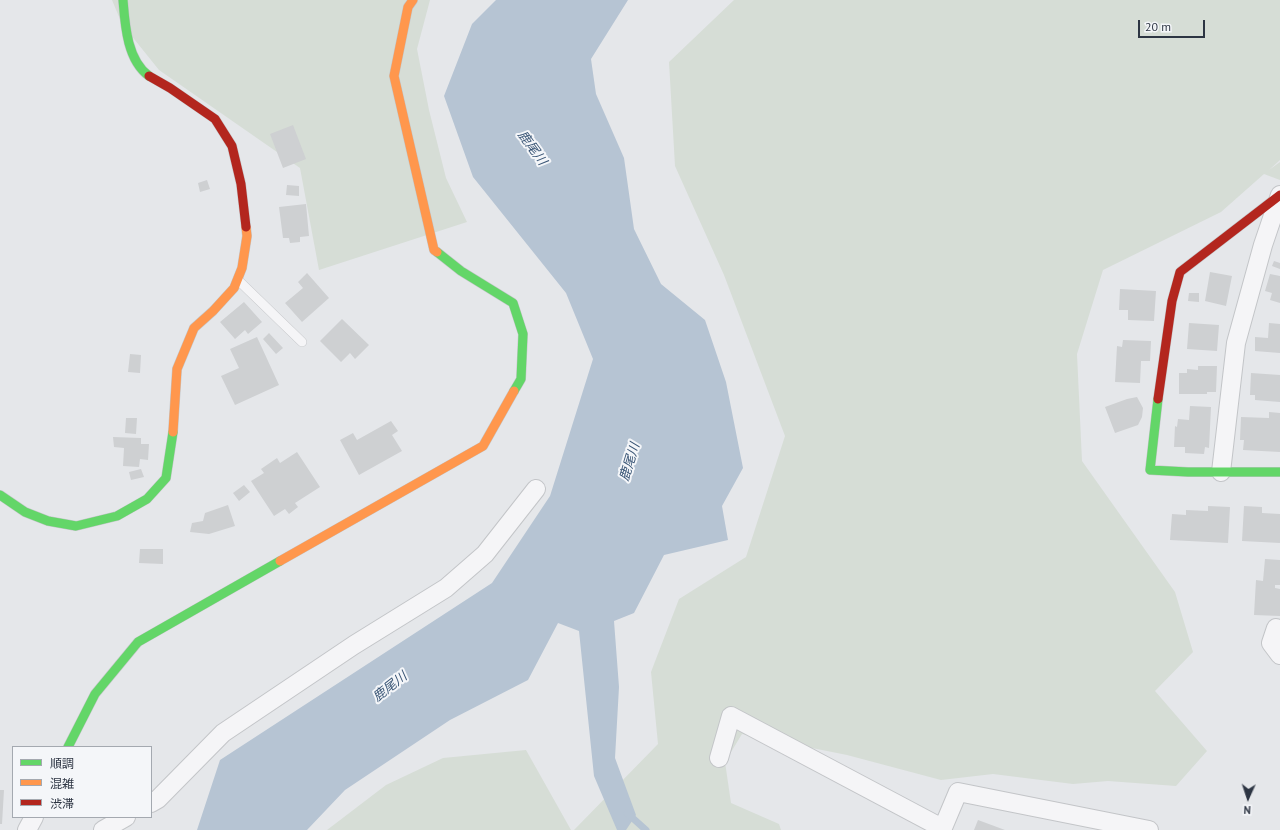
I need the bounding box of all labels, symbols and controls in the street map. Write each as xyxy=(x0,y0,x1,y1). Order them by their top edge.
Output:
scale bar xyxy=(1140,12,1207,38)
text: 20 m xyxy=(1145,19,1171,34)
water label: 鹿尾川 xyxy=(514,128,550,168)
water label: 鹿尾川 xyxy=(617,441,643,483)
water label: 鹿尾川 xyxy=(370,669,410,705)
legend xyxy=(12,746,152,818)
text: 順調 xyxy=(50,756,74,771)
text: 混雑 xyxy=(50,776,74,791)
north arrow xyxy=(1228,778,1268,818)
text: 渋滞 xyxy=(50,796,74,811)
text: N xyxy=(1243,803,1251,817)

